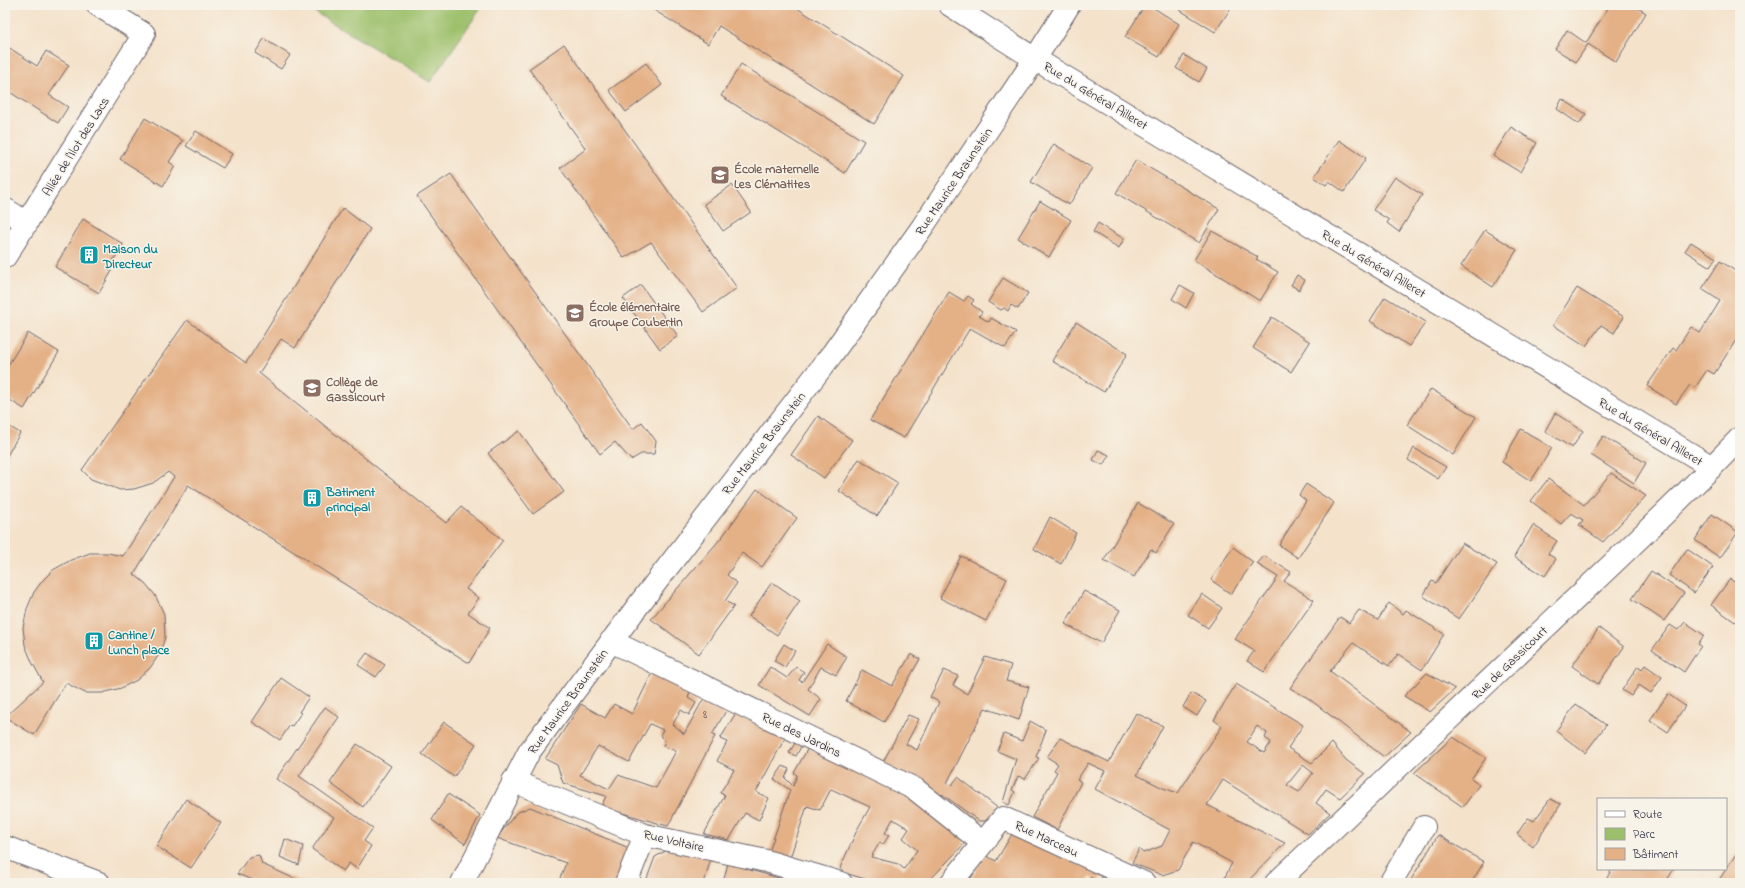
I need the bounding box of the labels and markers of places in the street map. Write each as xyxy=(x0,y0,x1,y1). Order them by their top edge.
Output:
place label: École maternelle Les Clématites xyxy=(734,160,820,194)
school or university icon: École maternelle Les Clématites xyxy=(709,164,731,186)
place label: Maison du Directeur xyxy=(102,240,159,274)
building icon: Maison du Directeur xyxy=(78,244,100,266)
place label: École élémentaire Groupe Coubertin xyxy=(589,298,683,332)
school or university icon: École élémentaire Groupe Coubertin xyxy=(564,302,586,324)
place label: Collège de Gassicourt xyxy=(326,373,386,407)
school or university icon: Collège de Gassicourt xyxy=(301,377,323,399)
place label: Batiment principal xyxy=(325,483,376,517)
building icon: Batiment principal xyxy=(301,487,323,509)
place label: Cantine / Lunch place xyxy=(108,626,170,660)
building icon: Cantine / Lunch place xyxy=(83,630,105,652)

